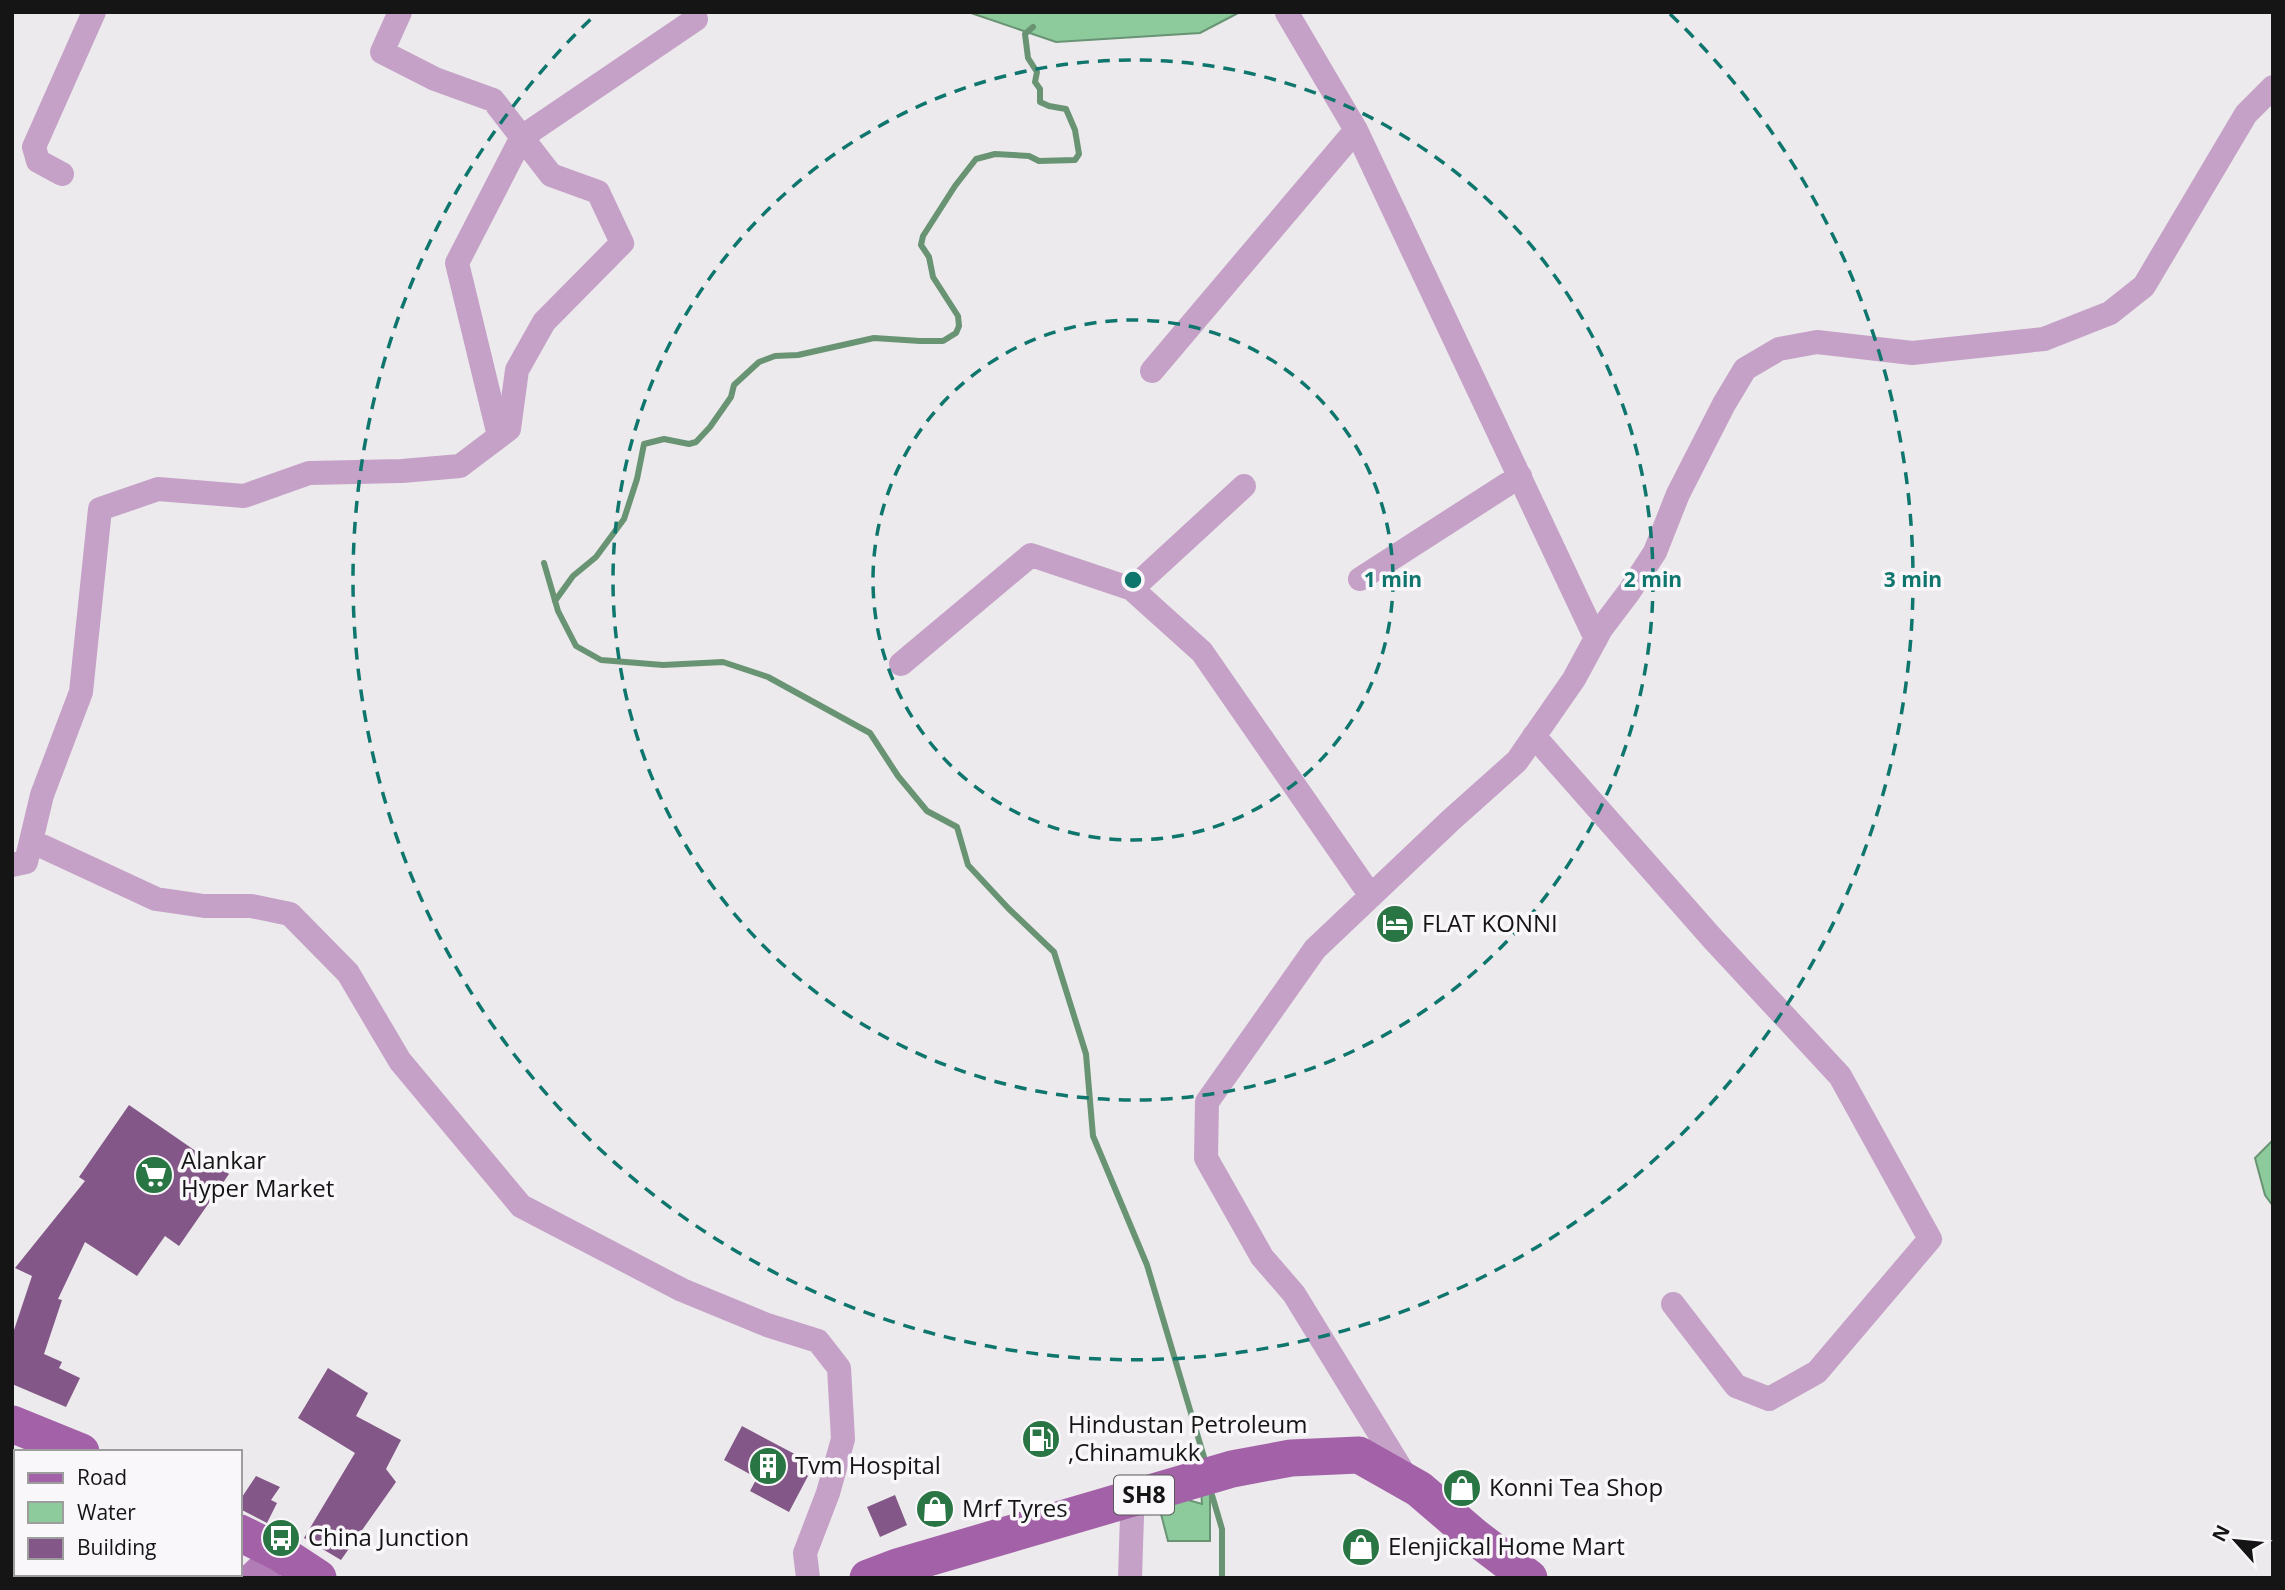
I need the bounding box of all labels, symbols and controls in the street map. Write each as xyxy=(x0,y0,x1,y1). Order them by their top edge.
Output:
text: 1 min xyxy=(1364,565,1422,593)
text: 2 min xyxy=(1624,565,1682,593)
text: 3 min xyxy=(1884,565,1942,593)
centre of rings xyxy=(1121,568,1145,592)
hotel icon: FLAT KONNI xyxy=(1374,903,1416,945)
place label: FLAT KONNI xyxy=(1422,906,1558,939)
place label: Alankar Hyper Market xyxy=(181,1143,334,1204)
supermarket icon: Alankar Hyper Market xyxy=(133,1154,175,1196)
place label: Hindustan Petroleum ,Chinamukk xyxy=(1068,1407,1307,1468)
fuel station icon: Hindustan Petroleum ,Chinamukk xyxy=(1020,1418,1062,1460)
building icon: Tvm Hospital xyxy=(747,1445,789,1487)
place label: Tvm Hospital xyxy=(795,1448,941,1481)
legend xyxy=(14,1450,242,1576)
text: Road xyxy=(77,1463,127,1491)
shop icon: Konni Tea Shop xyxy=(1441,1467,1483,1509)
place label: Konni Tea Shop xyxy=(1489,1470,1663,1503)
road number: SH8 xyxy=(1114,1476,1174,1514)
shop icon: Mrf Tyres xyxy=(914,1488,956,1530)
place label: Mrf Tyres xyxy=(962,1491,1068,1524)
text: Water xyxy=(77,1498,136,1526)
north arrow xyxy=(2201,1506,2271,1576)
bus stop icon: China Junction xyxy=(260,1517,302,1559)
place label: China Junction xyxy=(308,1520,469,1553)
text: N xyxy=(2206,1520,2236,1546)
shop icon: Elenjickal Home Mart xyxy=(1340,1526,1382,1568)
place label: Elenjickal Home Mart xyxy=(1388,1529,1625,1562)
text: Building xyxy=(77,1533,156,1561)

